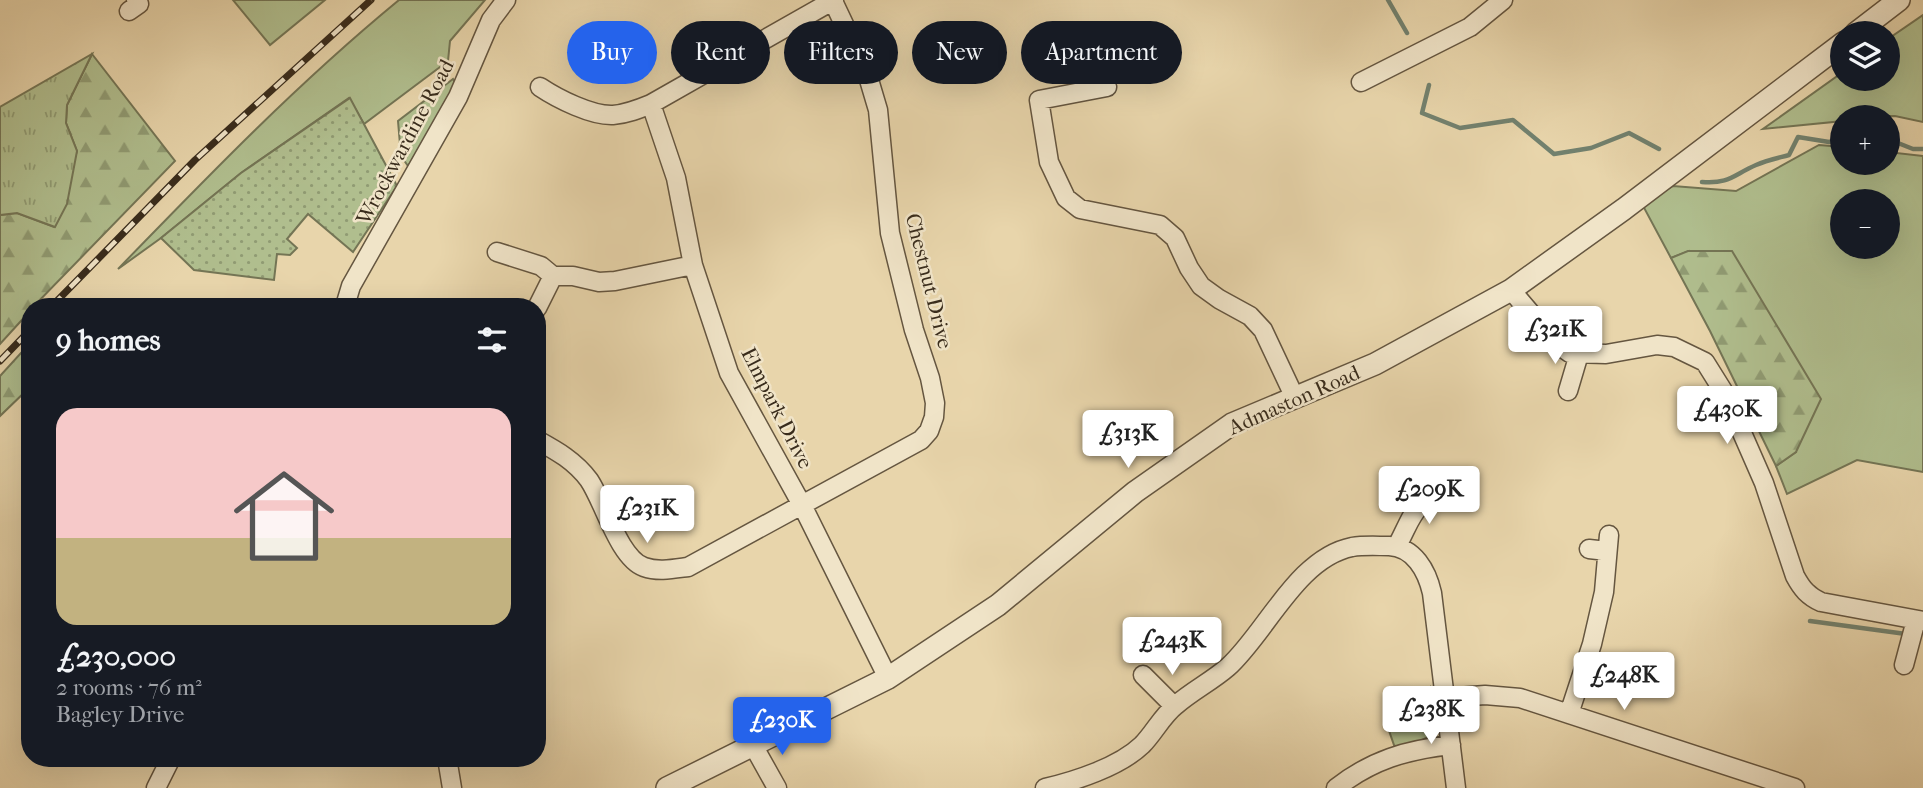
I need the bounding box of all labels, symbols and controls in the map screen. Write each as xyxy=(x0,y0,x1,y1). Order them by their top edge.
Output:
chip: Buy xyxy=(567,21,657,84)
chip: Rent xyxy=(671,21,770,84)
chip: Filters xyxy=(784,21,898,84)
chip: New xyxy=(912,21,1007,84)
chip: Apartment xyxy=(1021,21,1182,84)
map controls xyxy=(1830,21,1900,259)
button: layers xyxy=(1830,21,1900,91)
street label: Wrockwardine Road xyxy=(351,55,459,230)
button: + xyxy=(1830,105,1900,175)
button: − xyxy=(1830,189,1900,259)
street label: Chestnut Drive xyxy=(901,211,957,351)
pin: £321K xyxy=(1506,306,1604,366)
text: £321K xyxy=(1524,315,1586,342)
icon: filters xyxy=(473,321,511,359)
text: 9 homes xyxy=(56,323,161,358)
street label: Elmpark Drive xyxy=(736,343,818,473)
street label: Admaston Road xyxy=(1224,360,1364,440)
pin: £430K xyxy=(1678,386,1776,446)
text: £430K xyxy=(1693,395,1761,422)
pin: £313K xyxy=(1079,410,1177,470)
text: £313K xyxy=(1098,419,1158,446)
icon: home xyxy=(221,453,347,579)
pin: £209K xyxy=(1380,466,1478,526)
text: £209K xyxy=(1395,475,1463,502)
pin: £231K xyxy=(598,486,696,545)
text: £231K xyxy=(616,494,678,521)
pin: £243K xyxy=(1123,618,1221,677)
text: £243K xyxy=(1139,626,1205,653)
text: £230,000 xyxy=(56,639,176,674)
pin: £248K xyxy=(1575,652,1673,712)
text: £248K xyxy=(1589,661,1659,688)
text: 2 rooms · 76 m² xyxy=(56,674,202,701)
pin: £238K xyxy=(1382,686,1480,746)
text: £238K xyxy=(1399,695,1463,722)
pin: £230K xyxy=(733,698,831,757)
text: Bagley Drive xyxy=(56,701,184,728)
text: £230K xyxy=(749,706,815,733)

